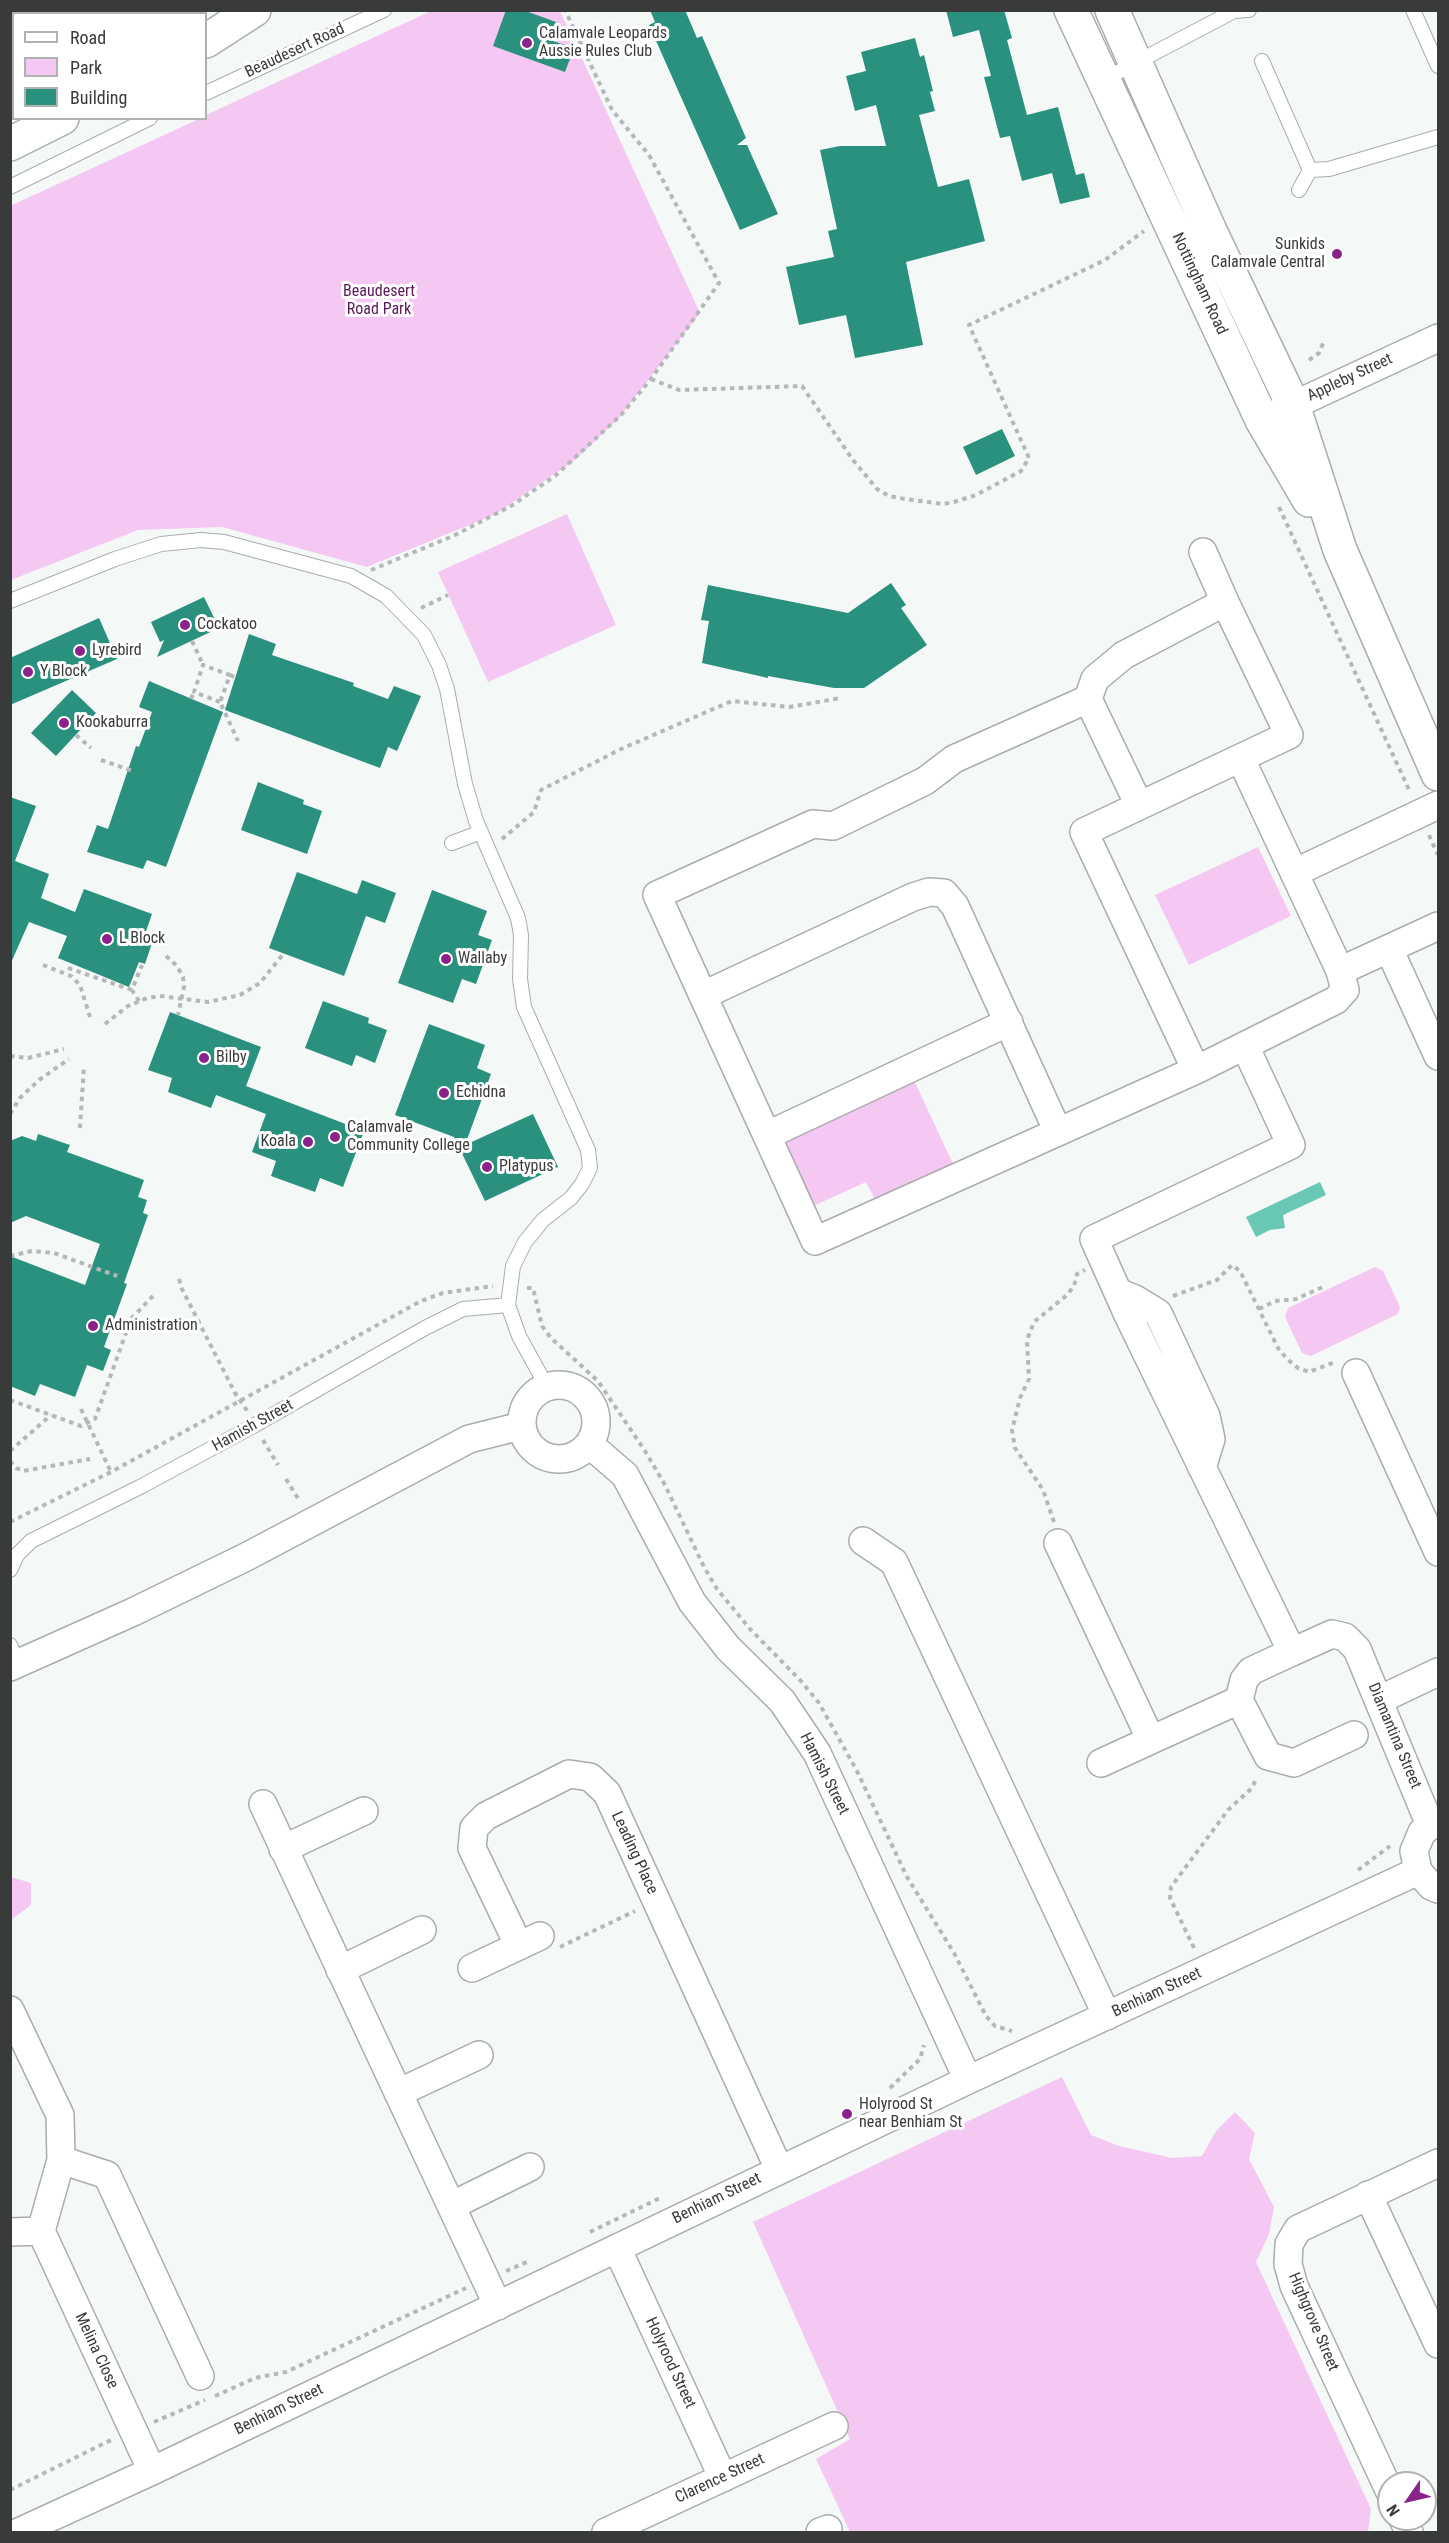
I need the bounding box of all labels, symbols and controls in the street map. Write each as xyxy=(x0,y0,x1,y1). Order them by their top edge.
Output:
legend xyxy=(12,12,207,120)
street label: Beaudesert Road xyxy=(242,20,348,82)
place label: Calamvale Leopards Aussie Rules Club xyxy=(539,24,667,62)
text: Road xyxy=(70,27,106,48)
marker: Calamvale Leopards Aussie Rules Club xyxy=(520,36,534,50)
text: Park xyxy=(70,57,102,78)
text: Building xyxy=(70,87,127,108)
street label: Nottingham Road xyxy=(1167,230,1231,338)
place label: Sunkids Calamvale Central xyxy=(1211,235,1325,273)
marker: Sunkids Calamvale Central xyxy=(1330,247,1344,261)
park label: Beaudesert Road Park xyxy=(343,282,415,320)
street label: Appleby Street xyxy=(1304,350,1396,406)
place label: Cockatoo xyxy=(197,615,257,635)
marker: Cockatoo xyxy=(178,618,192,632)
place label: Lyrebird xyxy=(92,641,142,661)
marker: Lyrebird xyxy=(73,644,87,658)
place label: Y Block xyxy=(40,662,87,682)
marker: Y Block xyxy=(21,665,35,679)
place label: Kookaburra xyxy=(76,713,148,733)
marker: Kookaburra xyxy=(57,716,71,730)
place label: L Block xyxy=(119,929,165,949)
marker: L Block xyxy=(100,932,114,946)
place label: Wallaby xyxy=(458,949,507,969)
marker: Wallaby xyxy=(439,952,453,966)
place label: Bilby xyxy=(216,1048,247,1068)
marker: Bilby xyxy=(197,1051,211,1065)
place label: Echidna xyxy=(456,1083,506,1103)
marker: Echidna xyxy=(437,1086,451,1100)
place label: Calamvale Community College xyxy=(347,1118,470,1156)
marker: Calamvale Community College xyxy=(328,1130,342,1144)
place label: Koala xyxy=(260,1132,296,1152)
marker: Koala xyxy=(301,1135,315,1149)
place label: Platypus xyxy=(499,1157,554,1177)
marker: Platypus xyxy=(480,1160,494,1174)
place label: Administration xyxy=(105,1316,198,1336)
marker: Administration xyxy=(86,1319,100,1333)
street label: Hamish Street xyxy=(209,1396,297,1456)
street label: Diamantina Street xyxy=(1363,1680,1425,1792)
street label: Hamish Street xyxy=(795,1730,853,1818)
street label: Leading Place xyxy=(607,1809,661,1897)
street label: Benhiam Street xyxy=(1109,1964,1205,2022)
place label: Holyrood St near Benhiam St xyxy=(859,2095,962,2133)
marker: Holyrood St near Benhiam St xyxy=(840,2107,854,2121)
street label: Benhiam Street xyxy=(670,2169,764,2229)
street label: Highgrove Street xyxy=(1284,2270,1342,2374)
street label: Melina Close xyxy=(70,2310,122,2392)
street label: Holyrood Street xyxy=(641,2314,699,2412)
street label: Benhiam Street xyxy=(232,2380,326,2440)
street label: Clarence Street xyxy=(672,2450,768,2508)
north arrow xyxy=(1377,2471,1437,2531)
text: N xyxy=(1383,2501,1404,2520)

